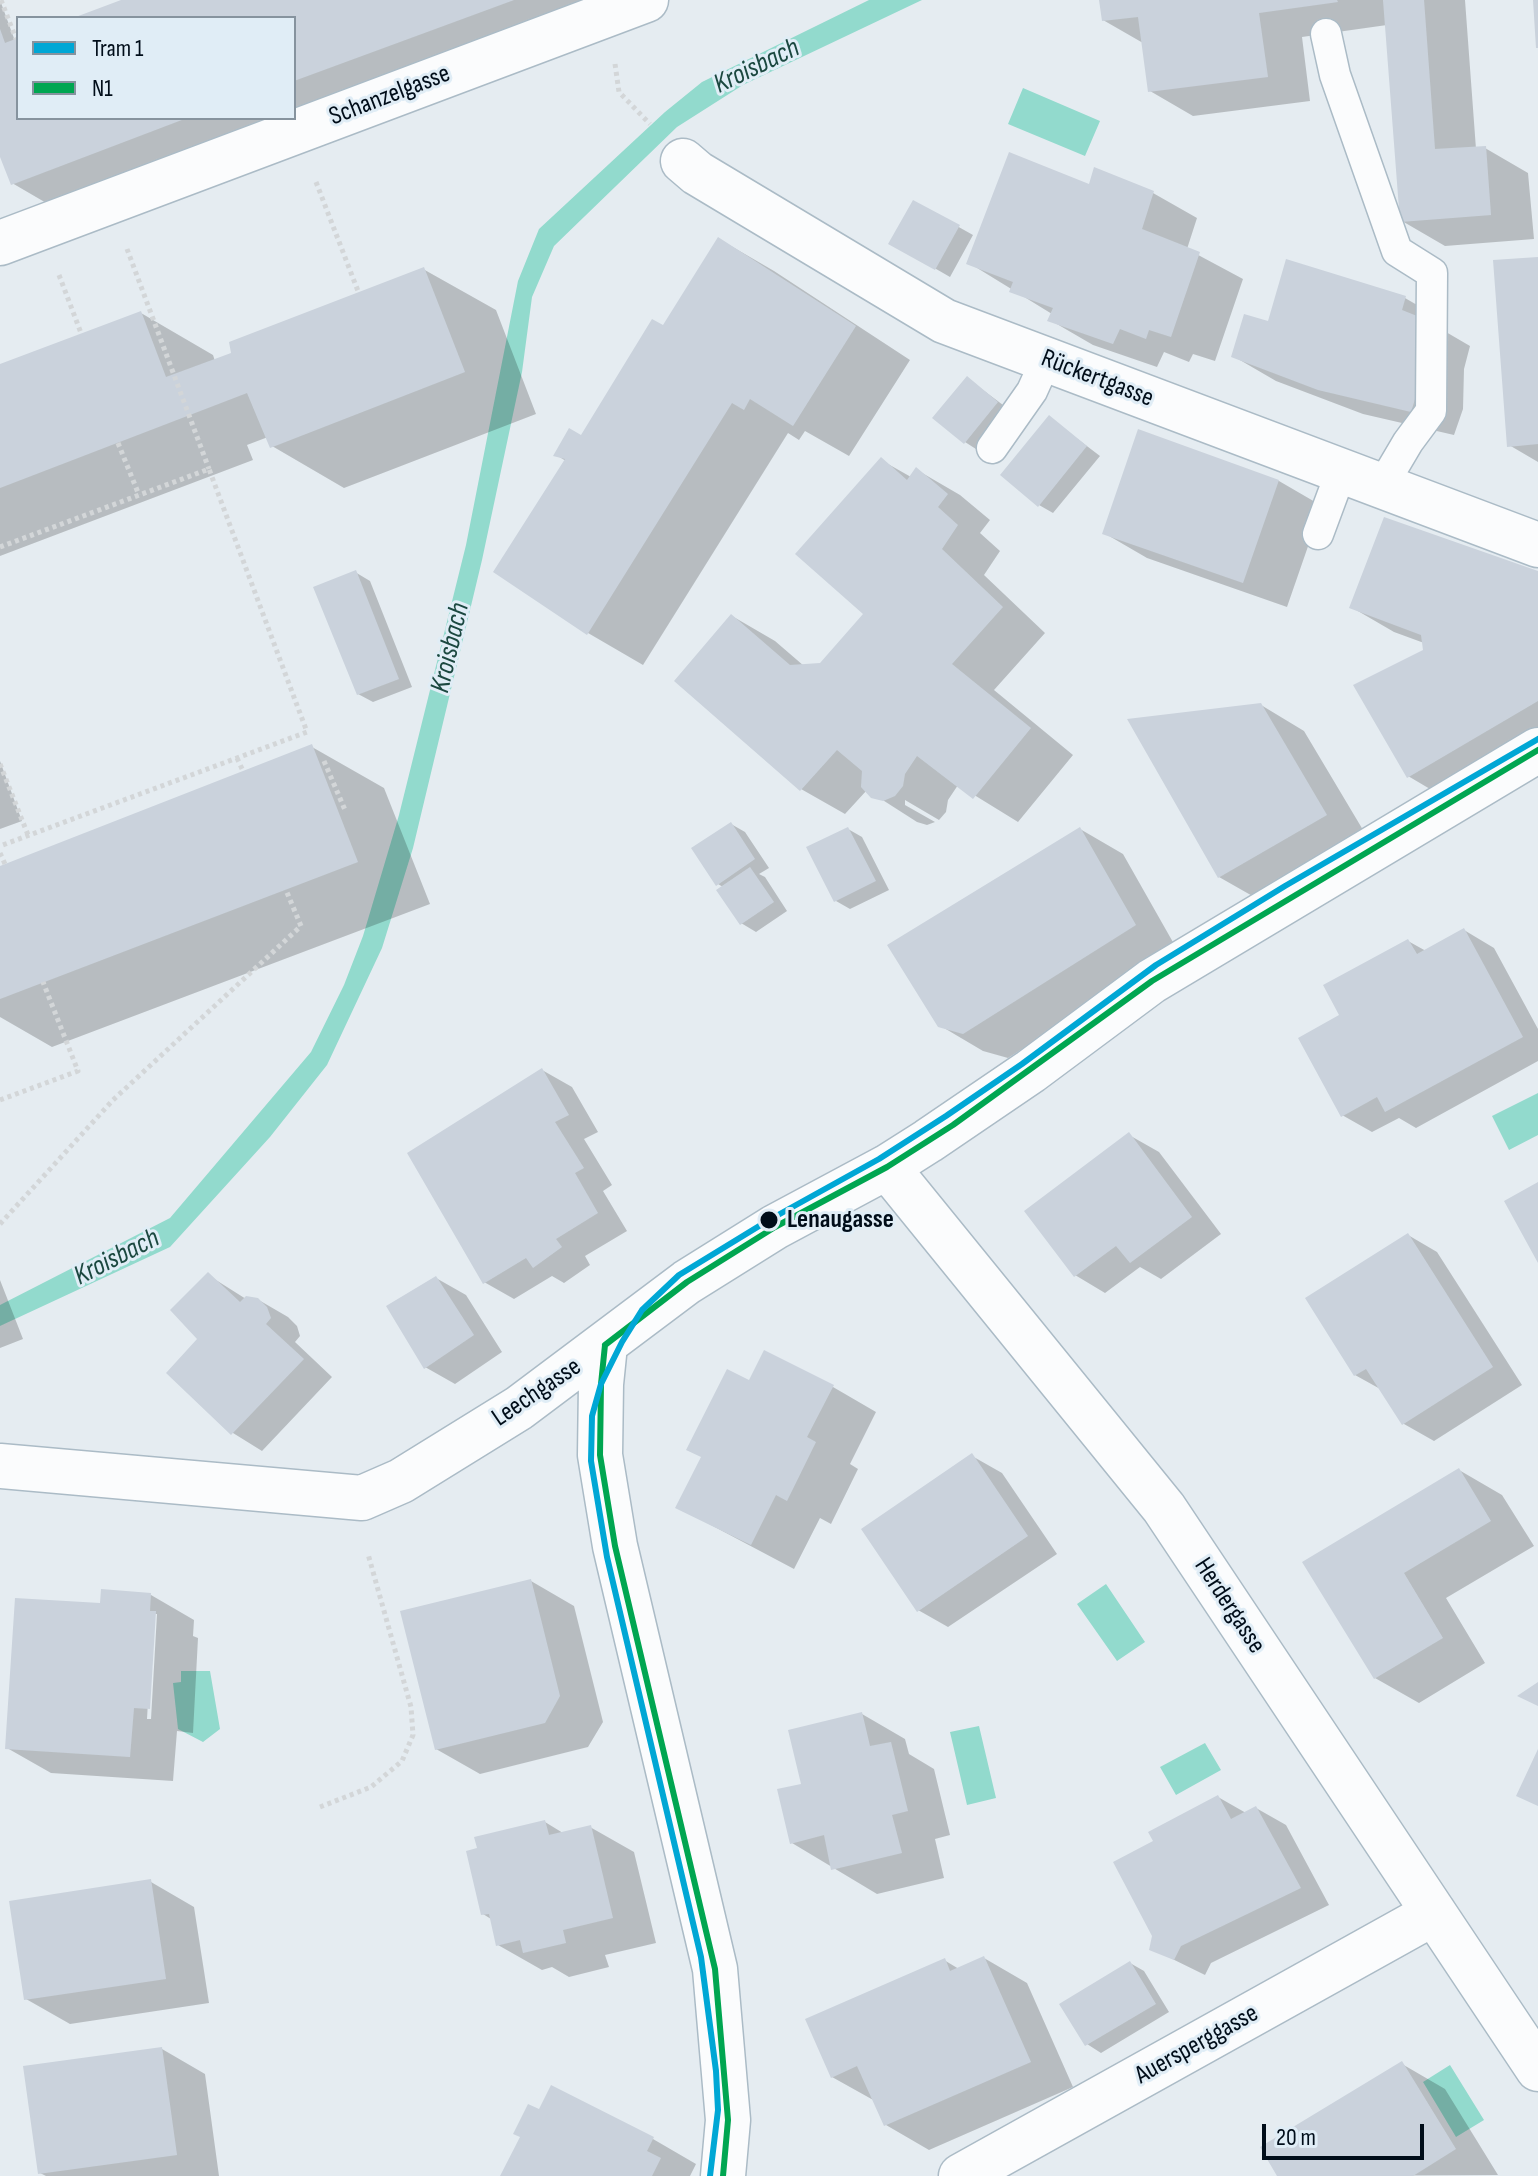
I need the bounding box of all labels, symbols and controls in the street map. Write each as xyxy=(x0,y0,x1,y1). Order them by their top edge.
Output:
legend xyxy=(16,16,296,120)
water label: Kroisbach xyxy=(709,32,805,102)
text: Tram 1 xyxy=(92,34,143,63)
street label: Schanzelgasse xyxy=(325,59,455,133)
text: N1 xyxy=(92,74,113,103)
street label: Rückertgasse xyxy=(1036,343,1158,415)
water label: Kroisbach xyxy=(424,600,478,696)
place label: Lenaugasse xyxy=(787,1204,894,1236)
marker: Lenaugasse xyxy=(758,1209,780,1231)
water label: Kroisbach xyxy=(69,1222,165,1294)
street label: Leechgasse xyxy=(487,1352,587,1434)
street label: Herdergasse xyxy=(1187,1552,1271,1660)
street label: Auersperggasse xyxy=(1130,1998,1264,2092)
scale bar xyxy=(1266,2108,1428,2158)
text: 20 m xyxy=(1276,2123,1316,2152)

